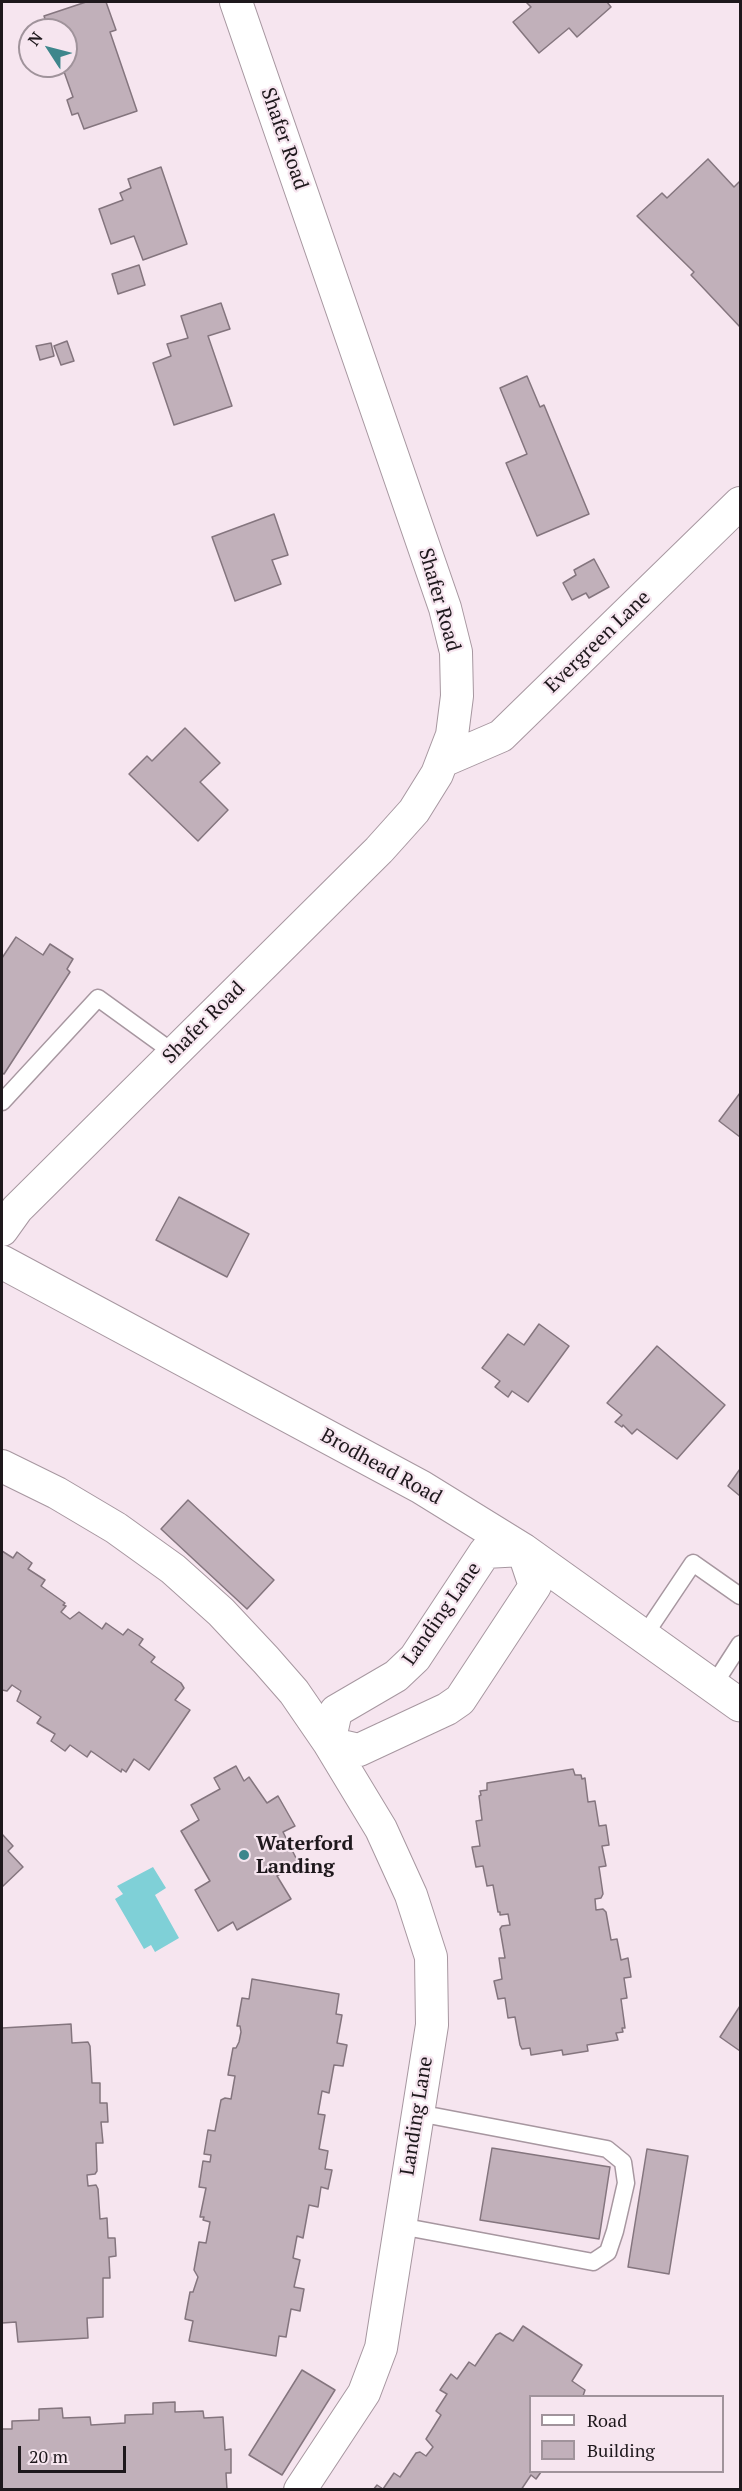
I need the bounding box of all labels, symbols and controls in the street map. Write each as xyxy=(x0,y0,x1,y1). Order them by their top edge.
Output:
north arrow xyxy=(18,18,78,78)
text: N xyxy=(23,27,48,50)
street label: Shafer Road xyxy=(255,85,313,193)
street label: Shafer Road xyxy=(413,546,465,654)
street label: Evergreen Lane xyxy=(540,586,656,698)
street label: Shafer Road xyxy=(158,977,250,1069)
street label: Brodhead Road xyxy=(316,1424,446,1510)
street label: Landing Lane xyxy=(398,1558,486,1670)
place label: Waterford Landing xyxy=(256,1832,353,1879)
marker: Waterford Landing xyxy=(237,1848,251,1862)
street label: Landing Lane xyxy=(396,2055,438,2177)
legend xyxy=(529,2395,724,2473)
text: Road xyxy=(587,2408,627,2432)
scale bar xyxy=(21,2434,129,2472)
text: Building xyxy=(587,2438,655,2462)
text: 20 m xyxy=(29,2444,68,2468)

